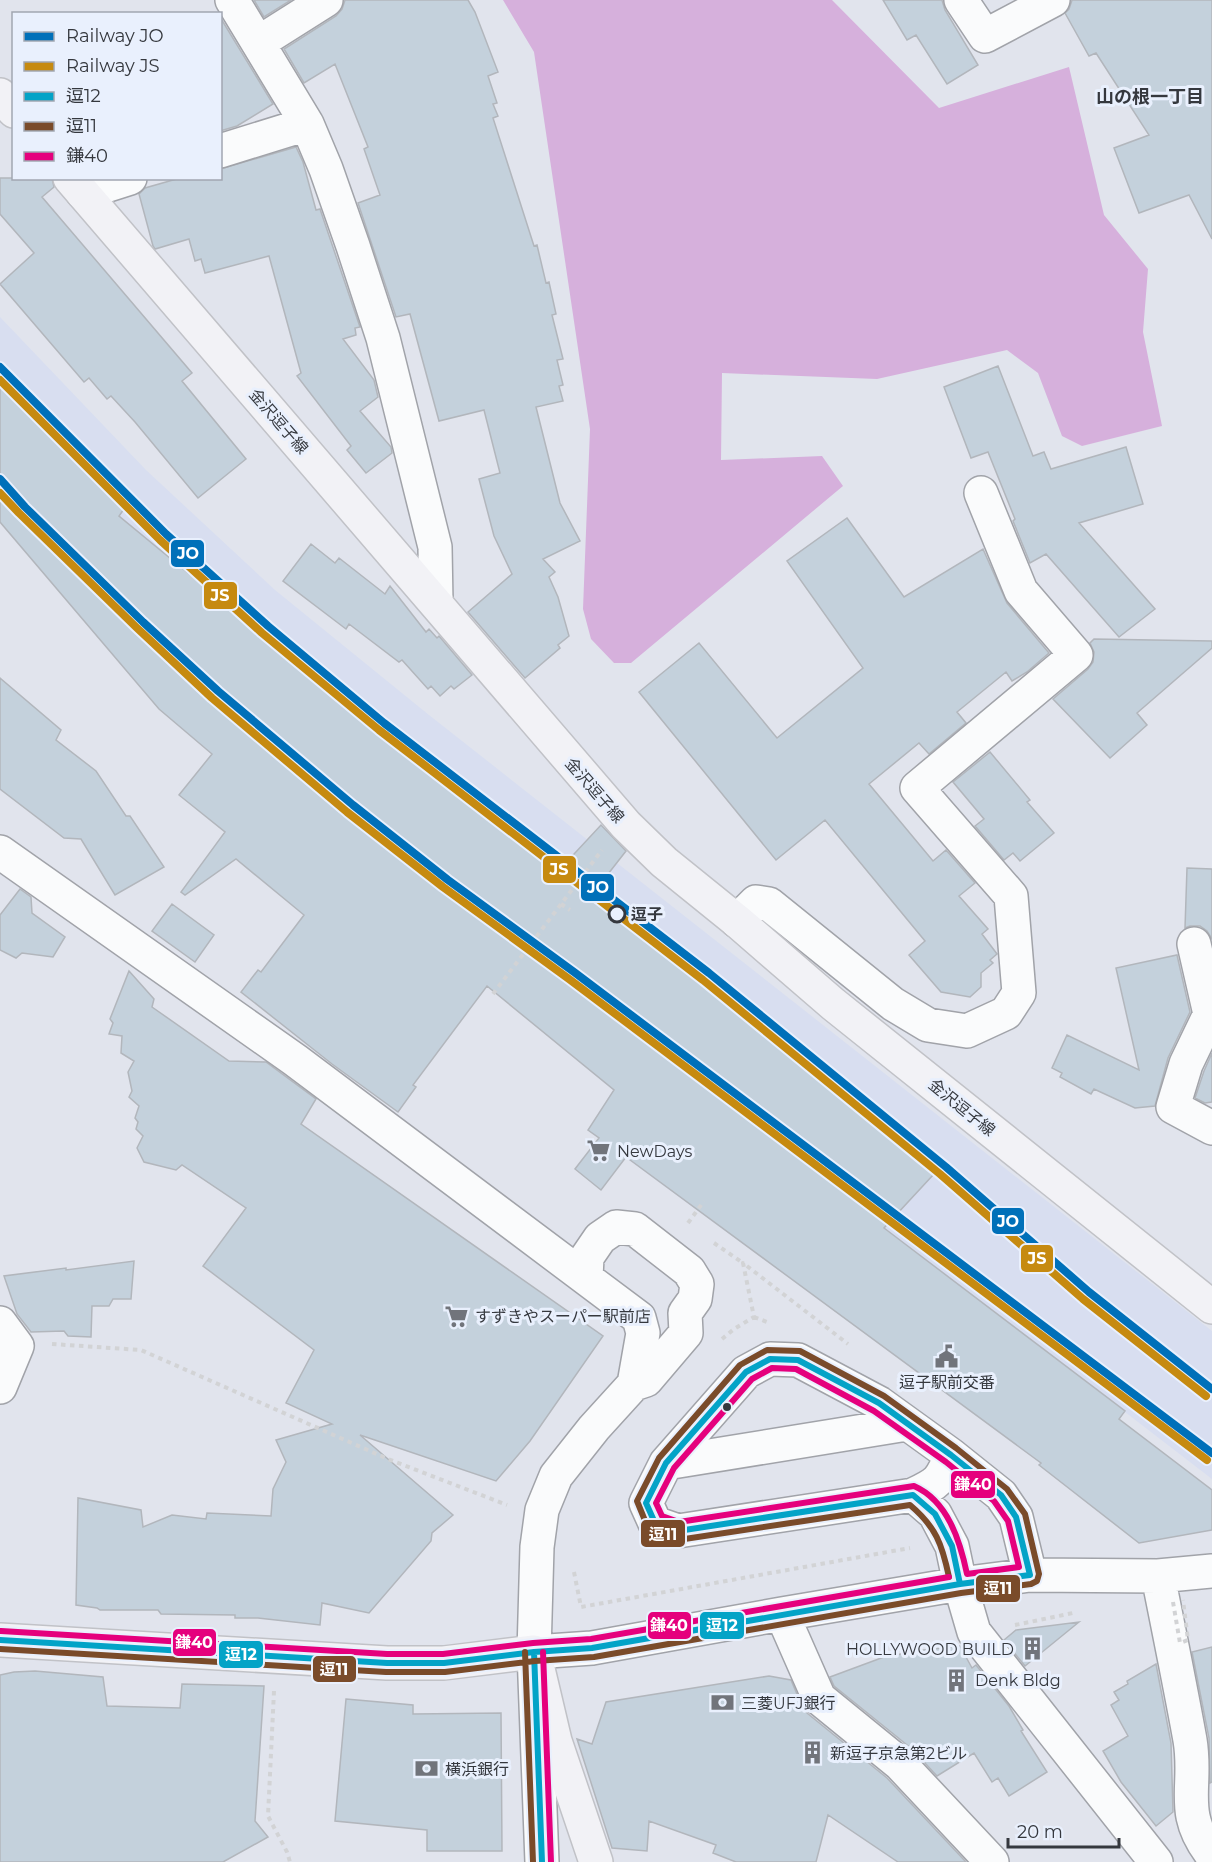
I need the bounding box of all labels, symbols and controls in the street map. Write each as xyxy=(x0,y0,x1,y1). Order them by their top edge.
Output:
legend xyxy=(12,12,222,180)
text: Railway JO xyxy=(66,25,164,47)
text: Railway JS xyxy=(66,55,160,77)
text: 逗12 xyxy=(66,85,101,107)
district label: 山の根一丁目 xyxy=(1096,86,1204,108)
text: 逗11 xyxy=(66,115,97,137)
text: 鎌40 xyxy=(66,145,108,167)
street label: 金沢逗子線 xyxy=(245,385,312,458)
line badge: JO xyxy=(170,539,205,568)
text: JO xyxy=(176,544,199,563)
line badge: JS xyxy=(203,581,238,610)
text: JS xyxy=(210,586,229,605)
street label: 金沢逗子線 xyxy=(561,754,628,827)
line badge: JS xyxy=(542,855,577,884)
text: JS xyxy=(549,860,568,879)
line badge: JO xyxy=(580,873,615,902)
text: JO xyxy=(586,878,609,897)
marker: 逗子 xyxy=(608,905,626,923)
place label: 逗子 xyxy=(631,905,663,924)
street label: 金沢逗子線 xyxy=(925,1075,999,1140)
supermarket icon: NewDays xyxy=(586,1138,612,1164)
place label: NewDays xyxy=(617,1142,692,1161)
line badge: JO xyxy=(991,1207,1025,1235)
text: JO xyxy=(996,1212,1019,1231)
line badge: JS xyxy=(1020,1244,1054,1273)
text: JS xyxy=(1027,1249,1046,1268)
supermarket icon: すずきやスーパー駅前店 xyxy=(444,1303,470,1329)
place label: すずきやスーパー駅前店 xyxy=(475,1307,651,1326)
public building icon: 逗子駅前交番 xyxy=(934,1344,960,1370)
place label: 逗子駅前交番 xyxy=(899,1373,995,1392)
unlabelled marker xyxy=(721,1401,733,1413)
line badge: 鎌40 xyxy=(950,1470,996,1499)
text: 鎌40 xyxy=(954,1475,992,1494)
line badge: 逗11 xyxy=(640,1519,686,1548)
text: 逗11 xyxy=(649,1525,677,1544)
line badge: 逗11 xyxy=(975,1574,1021,1603)
text: 逗11 xyxy=(984,1579,1012,1598)
line badge: 鎌40 xyxy=(647,1611,692,1640)
line badge: 逗12 xyxy=(699,1611,745,1640)
text: 鎌40 xyxy=(650,1616,688,1635)
text: 逗12 xyxy=(706,1616,738,1635)
line badge: 鎌40 xyxy=(172,1628,217,1657)
text: 鎌40 xyxy=(175,1633,213,1652)
building icon: HOLLYWOOD BUILD xyxy=(1019,1636,1045,1662)
line badge: 逗12 xyxy=(218,1640,264,1669)
place label: HOLLYWOOD BUILD xyxy=(846,1640,1014,1659)
text: 逗12 xyxy=(225,1645,257,1664)
line badge: 逗11 xyxy=(312,1655,357,1683)
text: 逗11 xyxy=(320,1660,348,1679)
building icon: Denk Bldg xyxy=(944,1667,970,1693)
place label: Denk Bldg xyxy=(975,1671,1061,1690)
bank icon: 三菱UFJ銀行 xyxy=(710,1690,736,1716)
place label: 三菱UFJ銀行 xyxy=(741,1694,836,1713)
building icon: 新逗子京急第2ビル xyxy=(799,1740,825,1766)
place label: 新逗子京急第2ビル xyxy=(830,1744,967,1763)
bank icon: 横浜銀行 xyxy=(414,1756,440,1782)
place label: 横浜銀行 xyxy=(445,1760,509,1779)
scale bar xyxy=(1008,1811,1119,1849)
text: 20 m xyxy=(1017,1821,1063,1843)

